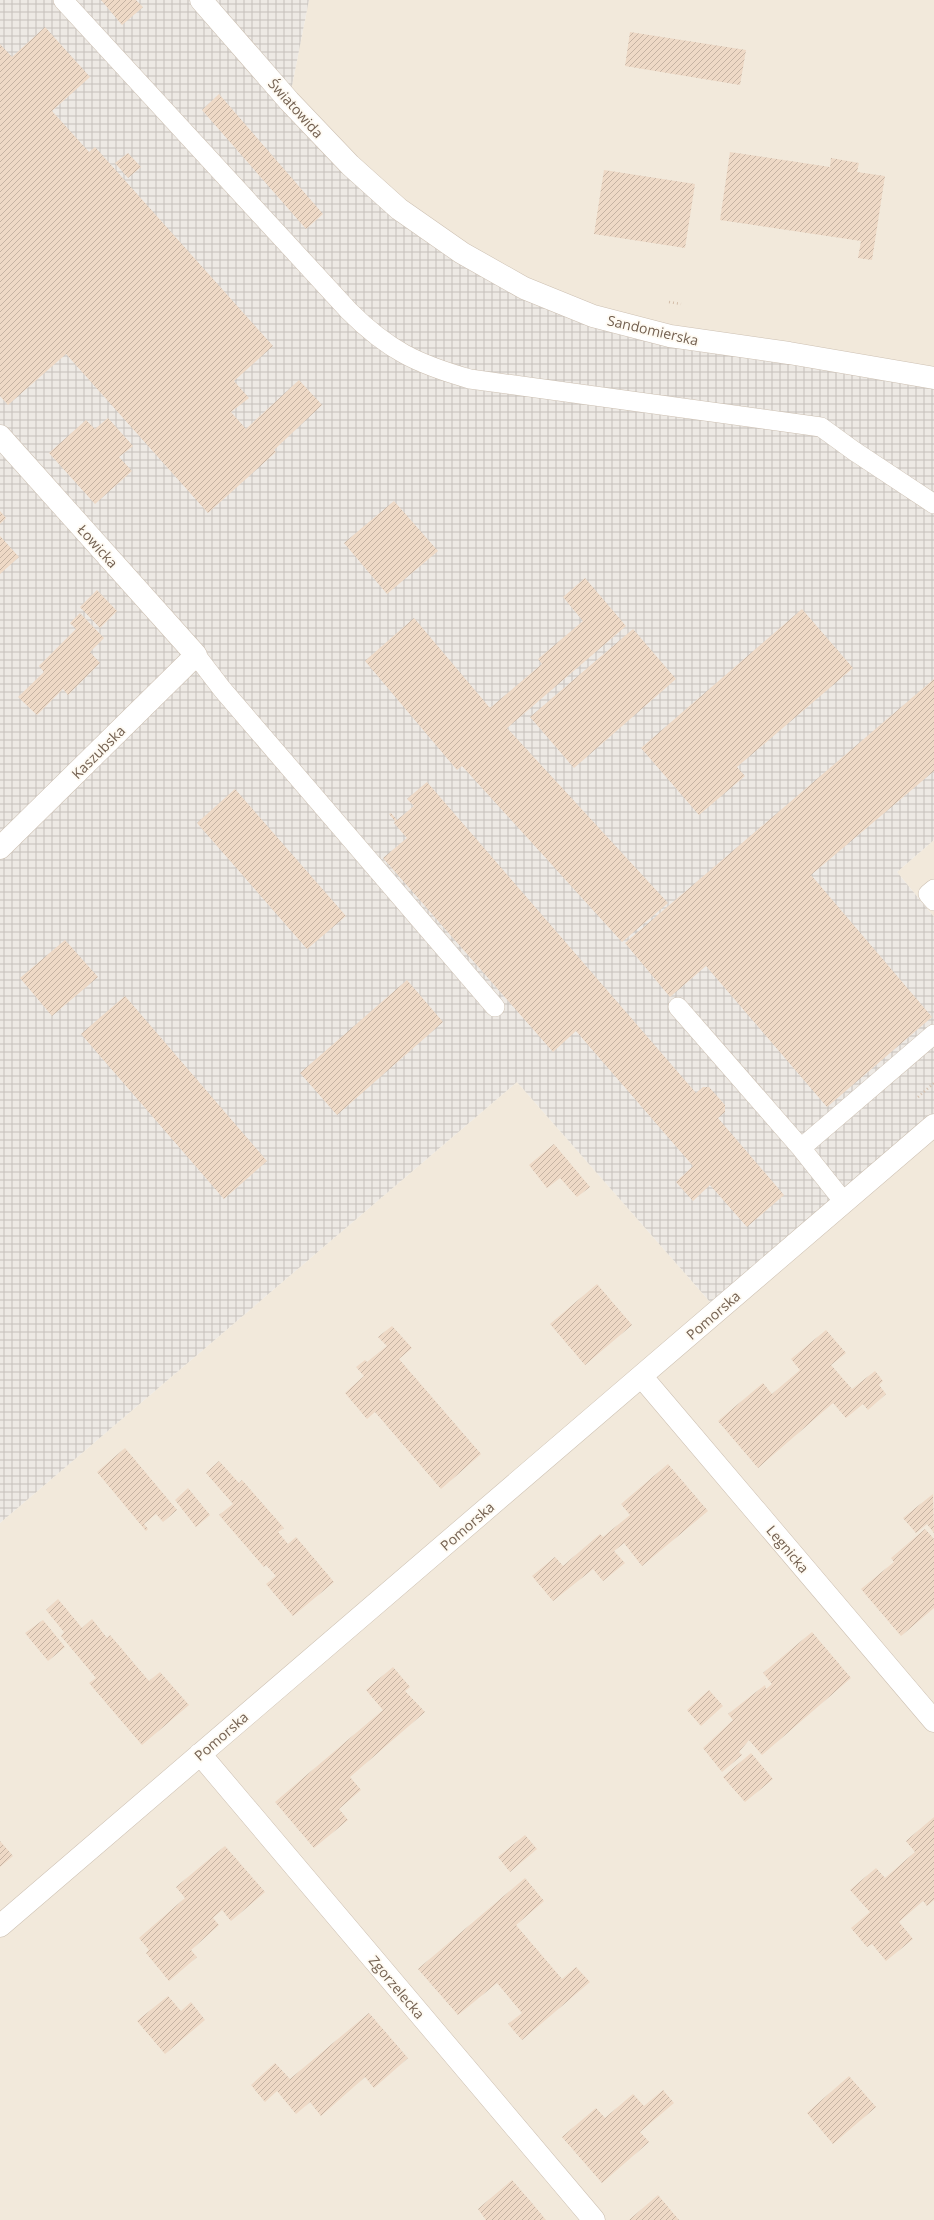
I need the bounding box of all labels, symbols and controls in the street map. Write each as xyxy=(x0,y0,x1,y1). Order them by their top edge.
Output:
street label: Światowida xyxy=(264,74,328,142)
street label: Sandomierska xyxy=(606,310,700,350)
street label: Łowicka xyxy=(74,520,122,572)
street label: Kaszubska xyxy=(67,721,129,783)
street label: Pomorska xyxy=(682,1286,744,1344)
street label: Pomorska xyxy=(436,1497,498,1555)
street label: Legnicka xyxy=(762,1521,814,1577)
street label: Pomorska xyxy=(190,1707,252,1765)
street label: Zgorzelecka xyxy=(365,1951,429,2023)

